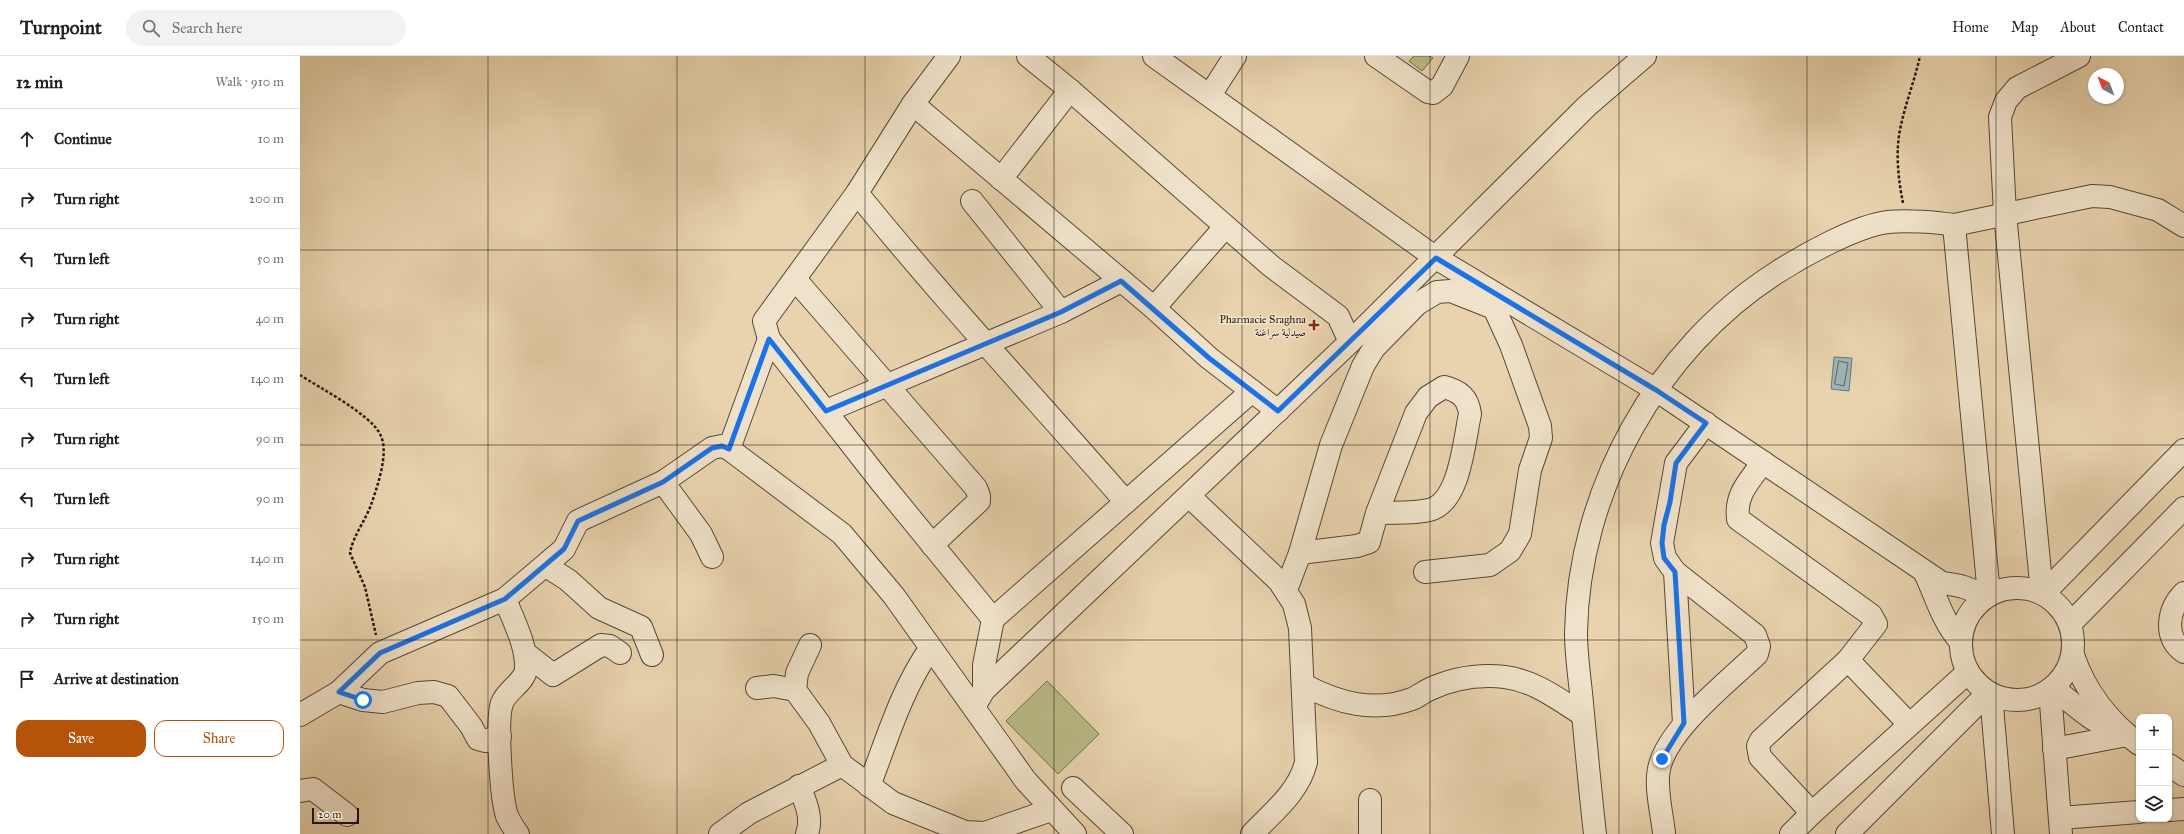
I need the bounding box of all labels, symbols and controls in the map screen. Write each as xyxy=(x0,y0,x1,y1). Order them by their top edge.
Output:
search box xyxy=(126,10,406,46)
text: Turnpoint xyxy=(20,16,102,39)
icon: search xyxy=(140,17,162,39)
text: Search here xyxy=(172,19,243,37)
text: Home xyxy=(1952,19,1989,36)
text: Map xyxy=(2011,19,2038,36)
text: About xyxy=(2060,19,2096,36)
text: Contact xyxy=(2118,19,2164,36)
north arrow xyxy=(2088,68,2124,104)
text: 12 min xyxy=(16,72,63,93)
text: Walk · 910 m xyxy=(216,74,284,90)
icon: ahead xyxy=(16,128,38,150)
text: Continue xyxy=(54,130,112,148)
text: 10 m xyxy=(258,131,284,147)
icon: right xyxy=(16,188,38,210)
text: Turn right xyxy=(54,190,119,208)
text: 200 m xyxy=(249,191,284,207)
icon: left xyxy=(16,248,38,270)
text: Turn left xyxy=(54,250,110,268)
text: 50 m xyxy=(257,251,284,267)
icon: right xyxy=(16,308,38,330)
text: Turn right xyxy=(54,310,119,328)
text: 40 m xyxy=(255,311,284,327)
place label: Pharmacie Sraghna صيدلية سراغنة xyxy=(1219,313,1306,340)
marker: Pharmacie Sraghna صيدلية سراغنة xyxy=(1309,320,1319,330)
icon: left xyxy=(16,368,38,390)
text: Turn left xyxy=(54,370,110,388)
text: 140 m xyxy=(250,371,284,387)
icon: right xyxy=(16,428,38,450)
text: Turn right xyxy=(54,430,119,448)
text: 90 m xyxy=(256,431,284,447)
icon: left xyxy=(16,488,38,510)
text: Turn left xyxy=(54,490,110,508)
text: 90 m xyxy=(256,491,284,507)
icon: right xyxy=(16,548,38,570)
text: Turn right xyxy=(54,550,119,568)
text: 140 m xyxy=(250,551,284,567)
icon: right xyxy=(16,608,38,630)
text: Turn right xyxy=(54,610,119,628)
text: 150 m xyxy=(252,611,284,627)
icon: arrive xyxy=(16,668,38,690)
text: Arrive at destination xyxy=(54,670,179,688)
route start xyxy=(354,691,372,709)
map controls xyxy=(2136,714,2172,822)
button: + xyxy=(2136,714,2172,750)
button: Save xyxy=(16,720,146,757)
button: Share xyxy=(154,720,284,757)
route end xyxy=(1653,750,1671,768)
button: − xyxy=(2136,750,2172,786)
button: layers xyxy=(2136,786,2172,822)
scale bar xyxy=(312,806,359,825)
text: 20 m xyxy=(318,808,341,821)

